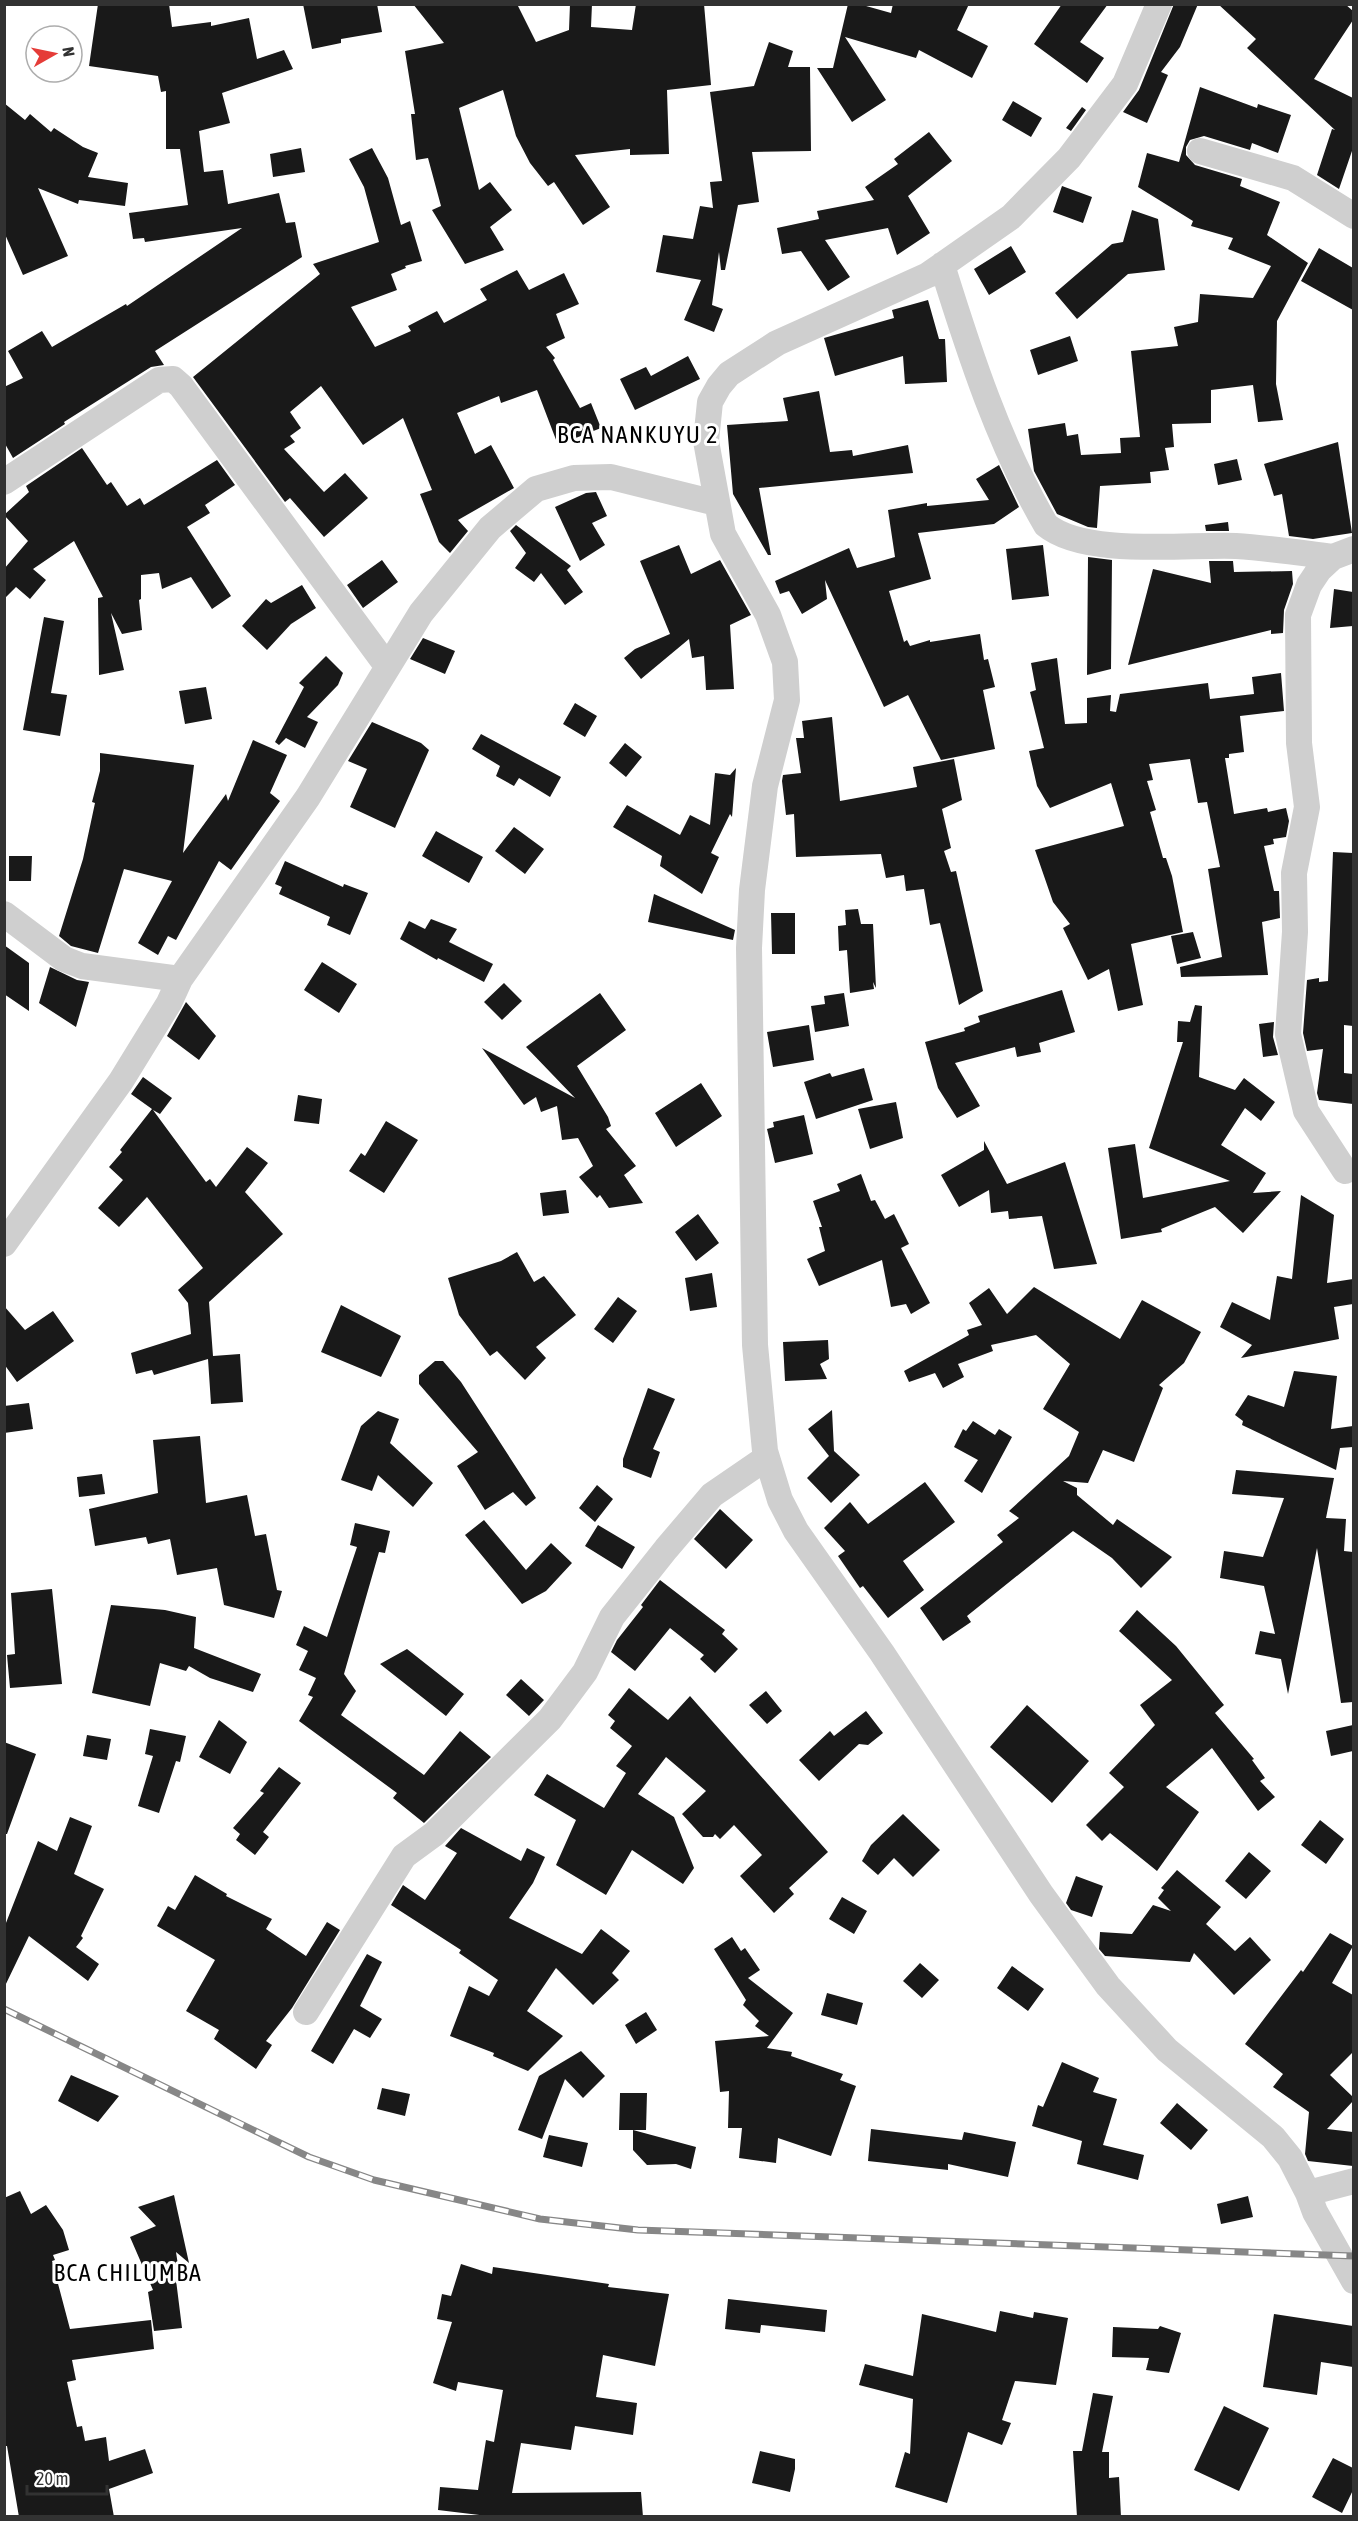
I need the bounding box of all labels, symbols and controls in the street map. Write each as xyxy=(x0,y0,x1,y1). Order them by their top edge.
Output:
north arrow xyxy=(24,24,84,84)
text: N xyxy=(59,46,78,58)
district label: BCA NANKUYU 2 xyxy=(557,421,719,448)
district label: BCA CHILUMBA xyxy=(54,2259,202,2286)
scale bar xyxy=(27,2458,106,2496)
text: 20 m xyxy=(36,2468,68,2489)

